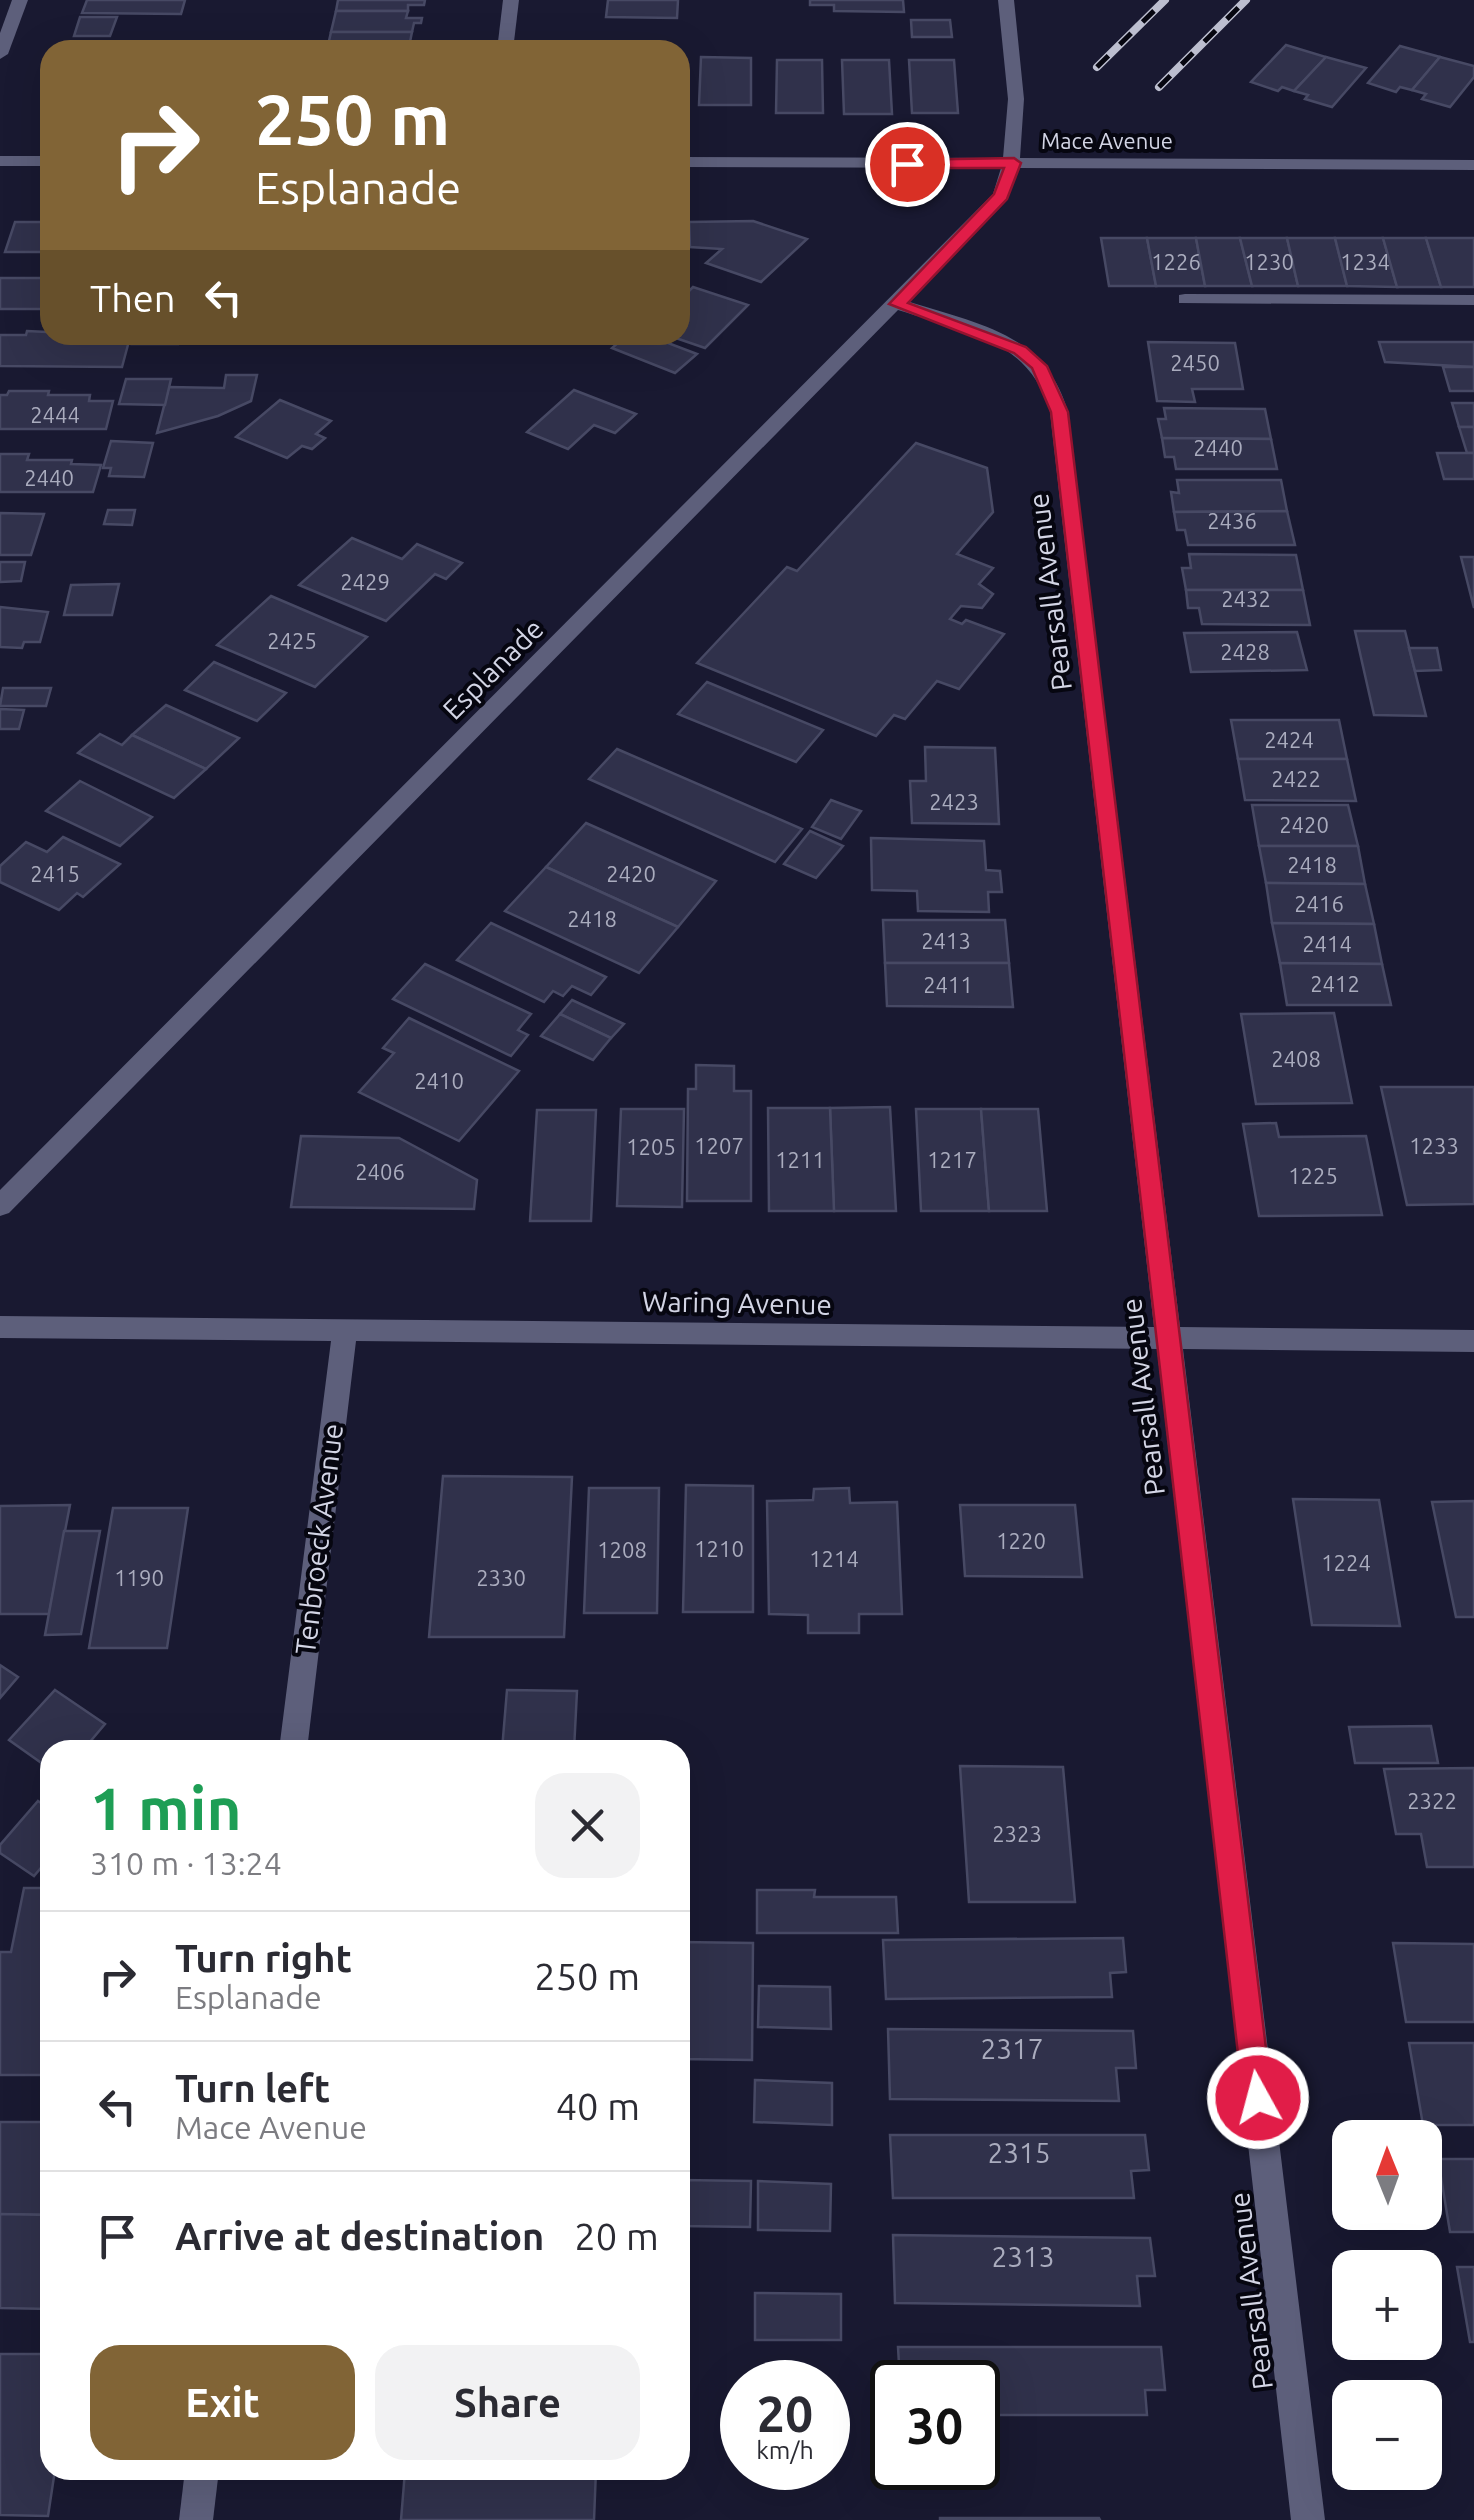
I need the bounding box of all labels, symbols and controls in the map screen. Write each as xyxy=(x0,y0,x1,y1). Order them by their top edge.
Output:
icon: right xyxy=(90,80,220,210)
text: 250 m xyxy=(255,80,450,158)
pin xyxy=(865,122,950,207)
street label: Mace Avenue xyxy=(1041,128,1173,153)
icon: arrive xyxy=(880,137,935,192)
text: Esplanade xyxy=(255,162,461,213)
house number: 1226 xyxy=(1151,249,1201,274)
house number: 1230 xyxy=(1244,249,1294,274)
house number: 1234 xyxy=(1340,249,1390,274)
icon: left xyxy=(196,270,251,325)
text: Then xyxy=(90,277,176,319)
house number: 2450 xyxy=(1170,350,1220,375)
house number: 2444 xyxy=(30,402,80,427)
house number: 2440 xyxy=(1193,435,1243,460)
house number: 2440 xyxy=(24,465,74,490)
street label: Pearsall Avenue xyxy=(1022,492,1077,693)
house number: 2436 xyxy=(1207,508,1257,533)
house number: 2429 xyxy=(340,569,390,594)
house number: 2432 xyxy=(1221,586,1271,611)
street label: Esplanade xyxy=(436,612,549,725)
house number: 2425 xyxy=(267,628,317,653)
house number: 2428 xyxy=(1220,639,1270,664)
house number: 2424 xyxy=(1264,727,1314,752)
house number: 2422 xyxy=(1271,766,1321,791)
house number: 2423 xyxy=(929,789,979,814)
house number: 2420 xyxy=(1279,812,1329,837)
house number: 2418 xyxy=(1287,852,1337,877)
house number: 2415 xyxy=(30,861,80,886)
house number: 2420 xyxy=(606,861,656,886)
house number: 2416 xyxy=(1294,891,1344,916)
house number: 2418 xyxy=(567,906,617,931)
house number: 2413 xyxy=(921,928,971,953)
house number: 2414 xyxy=(1302,931,1352,956)
house number: 2412 xyxy=(1310,971,1360,996)
house number: 2411 xyxy=(923,972,973,997)
house number: 2408 xyxy=(1271,1046,1321,1071)
house number: 2410 xyxy=(414,1068,464,1093)
house number: 1207 xyxy=(694,1133,744,1158)
house number: 1233 xyxy=(1409,1133,1459,1158)
house number: 1205 xyxy=(626,1134,676,1159)
house number: 1211 xyxy=(775,1147,825,1172)
house number: 1217 xyxy=(927,1147,977,1172)
house number: 2406 xyxy=(355,1159,405,1184)
house number: 1225 xyxy=(1288,1163,1338,1188)
street label: Waring Avenue xyxy=(642,1285,832,1320)
street label: Pearsall Avenue xyxy=(1115,1297,1170,1498)
street label: Tenbroeck Avenue xyxy=(289,1422,348,1656)
house number: 1220 xyxy=(996,1528,1046,1553)
house number: 1210 xyxy=(694,1536,744,1561)
house number: 1208 xyxy=(597,1537,647,1562)
house number: 1214 xyxy=(809,1546,859,1571)
house number: 1224 xyxy=(1321,1550,1371,1575)
house number: 1190 xyxy=(114,1565,164,1590)
house number: 2330 xyxy=(476,1565,526,1590)
button: close xyxy=(535,1773,640,1878)
text: 1 min xyxy=(90,1774,242,1841)
house number: 2322 xyxy=(1407,1788,1457,1813)
house number: 2323 xyxy=(992,1821,1042,1846)
text: 310 m · 13:24 xyxy=(90,1845,282,1881)
text: Turn right xyxy=(175,1937,352,1979)
icon: right xyxy=(90,1949,145,2004)
text: 250 m xyxy=(534,1955,640,1997)
text: Esplanade xyxy=(175,1979,322,2015)
house number: 2317 xyxy=(980,2033,1044,2064)
position arrow xyxy=(1206,2046,1310,2150)
text: Turn left xyxy=(175,2067,330,2109)
icon: left xyxy=(90,2079,145,2134)
text: 40 m xyxy=(556,2085,640,2127)
text: Mace Avenue xyxy=(175,2109,367,2145)
north arrow xyxy=(1332,2120,1442,2230)
map controls xyxy=(1332,2120,1442,2490)
house number: 2315 xyxy=(987,2137,1051,2168)
street label: Pearsall Avenue xyxy=(1223,2191,1278,2392)
icon: arrive xyxy=(90,2209,145,2264)
text: Arrive at destination xyxy=(175,2215,544,2257)
text: 20 m xyxy=(574,2215,659,2257)
house number: 2313 xyxy=(991,2241,1055,2272)
button: + xyxy=(1332,2250,1442,2360)
button: Exit xyxy=(90,2345,355,2460)
button: Share xyxy=(375,2345,640,2460)
speed limit sign: 30 xyxy=(870,2360,1000,2490)
button: − xyxy=(1332,2380,1442,2490)
text: 20 xyxy=(757,2385,813,2441)
text: km/h xyxy=(756,2436,814,2464)

